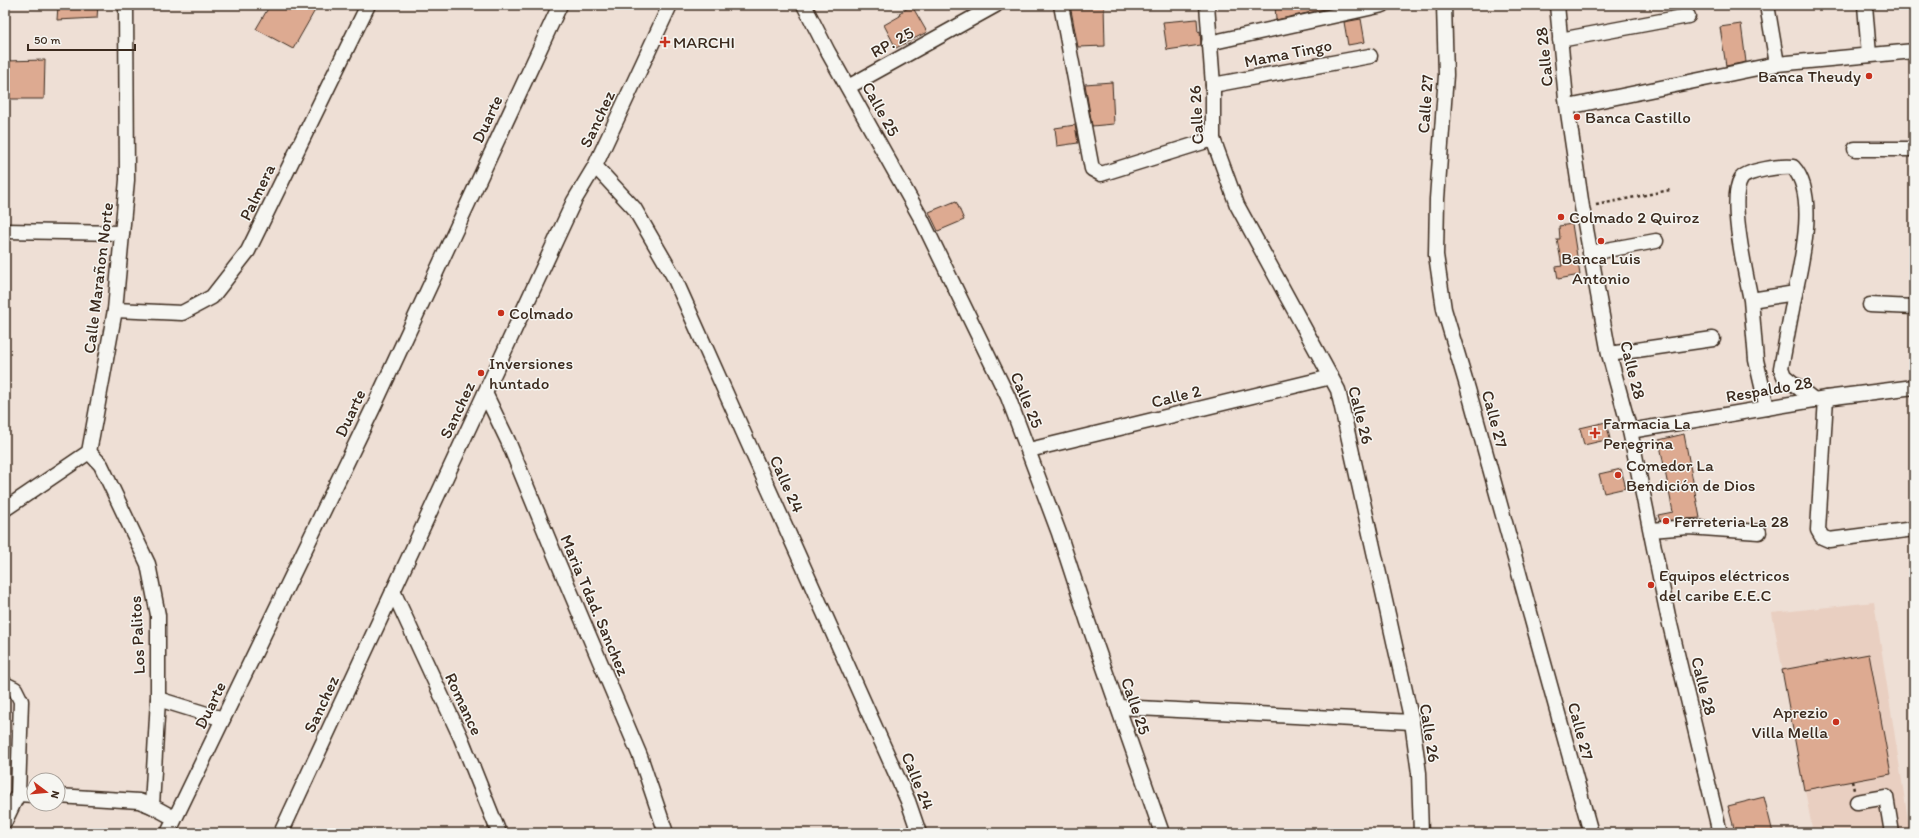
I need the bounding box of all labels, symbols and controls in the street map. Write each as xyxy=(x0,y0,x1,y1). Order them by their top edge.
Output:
street label: RP. 25 xyxy=(867,22,917,62)
scale bar xyxy=(28,26,135,52)
street label: Calle 28 xyxy=(1531,26,1557,88)
place label: MARCHI xyxy=(673,32,735,52)
text: 50 m xyxy=(34,33,60,47)
street label: Mama Tingo xyxy=(1242,35,1334,71)
marker: MARCHI xyxy=(660,37,670,47)
place label: Banca Theudy xyxy=(1758,66,1861,86)
marker: Banca Theudy xyxy=(1864,71,1874,81)
street label: Calle 27 xyxy=(1413,73,1437,134)
street label: Calle 25 xyxy=(858,78,904,140)
street label: Calle 26 xyxy=(1184,85,1208,145)
street label: Sanchez xyxy=(575,87,619,151)
street label: Duarte xyxy=(467,92,507,146)
place label: Banca Castillo xyxy=(1585,107,1691,127)
marker: Banca Castillo xyxy=(1572,112,1582,122)
street label: Palmera xyxy=(235,160,279,223)
street label: Calle Marañon Norte xyxy=(79,201,117,355)
place label: Colmado 2 Quiroz xyxy=(1569,207,1699,227)
marker: Colmado 2 Quiroz xyxy=(1556,212,1566,222)
marker: Banca Luis Antonio xyxy=(1596,236,1606,246)
place label: Banca Luis Antonio xyxy=(1561,248,1641,288)
place label: Colmado xyxy=(509,303,573,323)
marker: Colmado xyxy=(496,308,506,318)
street label: Calle 28 xyxy=(1616,339,1650,401)
place label: Inversiones huntado xyxy=(489,353,573,393)
marker: Inversiones huntado xyxy=(476,368,486,378)
street label: Calle 25 xyxy=(1006,369,1048,431)
street label: Respaldo 28 xyxy=(1724,372,1814,406)
street label: Sanchez xyxy=(435,378,479,442)
street label: Calle 2 xyxy=(1149,380,1203,412)
street label: Calle 26 xyxy=(1344,384,1378,446)
street label: Duarte xyxy=(330,386,370,440)
street label: Calle 27 xyxy=(1478,388,1512,450)
place label: Farmacia La Peregrina xyxy=(1603,413,1691,453)
marker: Farmacia La Peregrina xyxy=(1590,428,1600,438)
street label: Calle 24 xyxy=(766,452,808,516)
place label: Comedor La Bendición de Dios xyxy=(1626,455,1756,495)
marker: Comedor La Bendición de Dios xyxy=(1613,470,1623,480)
place label: Ferreteria La 28 xyxy=(1674,511,1789,531)
marker: Ferreteria La 28 xyxy=(1661,516,1671,526)
street label: Maria Tdad. Sanchez xyxy=(556,532,634,679)
place label: Equipos eléctricos del caribe E.E.C xyxy=(1659,565,1790,605)
marker: Equipos eléctricos del caribe E.E.C xyxy=(1646,580,1656,590)
street label: Los Palitos xyxy=(125,595,149,675)
street label: Calle 28 xyxy=(1687,655,1721,717)
street label: Romance xyxy=(441,670,487,738)
street label: Sanchez xyxy=(299,672,343,736)
street label: Calle 25 xyxy=(1117,675,1155,737)
street label: Duarte xyxy=(190,678,230,732)
street label: Calle 27 xyxy=(1564,700,1598,762)
street label: Calle 26 xyxy=(1415,702,1445,764)
place label: Aprezio Villa Mella xyxy=(1751,702,1828,742)
marker: Aprezio Villa Mella xyxy=(1831,717,1841,727)
street label: Calle 24 xyxy=(897,749,939,813)
north arrow xyxy=(26,772,66,812)
text: N xyxy=(48,789,62,800)

